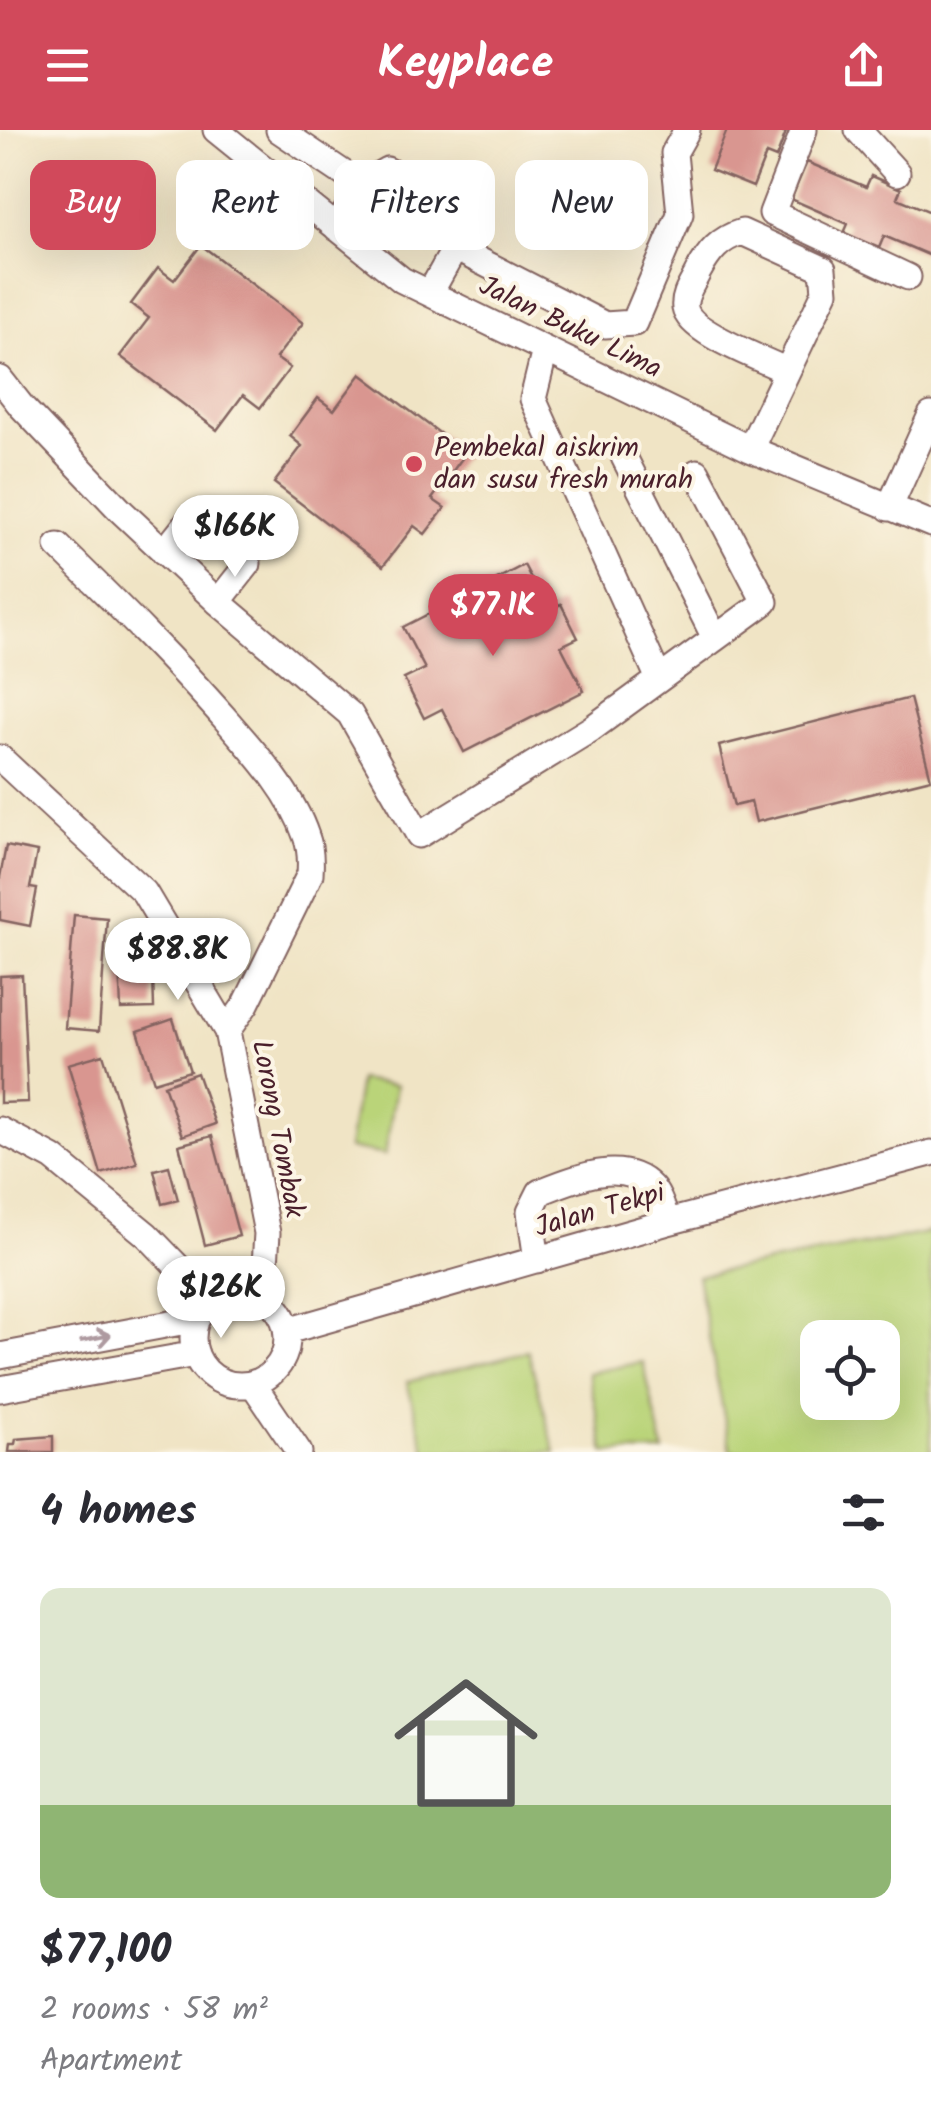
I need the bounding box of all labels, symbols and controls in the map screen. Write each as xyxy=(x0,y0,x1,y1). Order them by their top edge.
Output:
text: Keyplace xyxy=(378,29,553,101)
icon: menu xyxy=(40,38,95,93)
icon: share xyxy=(836,38,891,93)
chip: Buy xyxy=(30,160,156,250)
chip: Rent xyxy=(176,160,314,250)
chip: Filters xyxy=(334,160,495,250)
chip: New xyxy=(515,160,648,250)
street label: Jalan Buku Lima xyxy=(471,264,669,392)
place label: Pembekal aiskrim dan susu fresh murah xyxy=(434,426,693,503)
marker: Pembekal aiskrim dan susu fresh murah xyxy=(403,453,425,475)
pin: $166K xyxy=(165,495,305,580)
text: $166K xyxy=(194,502,276,553)
pin: $77.1K xyxy=(412,574,574,659)
text: $77.1K xyxy=(450,581,536,632)
pin: $88.8K xyxy=(97,918,259,1003)
text: $88.8K xyxy=(127,925,229,976)
street label: Lorong Tombak xyxy=(238,1036,316,1223)
street label: Jalan Tekpi xyxy=(530,1171,671,1251)
pin: $126K xyxy=(151,1256,291,1341)
text: $126K xyxy=(179,1263,263,1314)
map controls xyxy=(800,1320,900,1420)
button: locate xyxy=(800,1320,900,1420)
one-way arrow xyxy=(79,1328,111,1347)
text: 4 homes xyxy=(40,1479,196,1546)
icon: filters xyxy=(836,1485,891,1540)
icon: home xyxy=(376,1653,556,1833)
text: $77,100 xyxy=(40,1918,171,1985)
text: 2 rooms · 58 m² xyxy=(40,1985,268,2036)
text: Apartment xyxy=(40,2036,182,2087)

